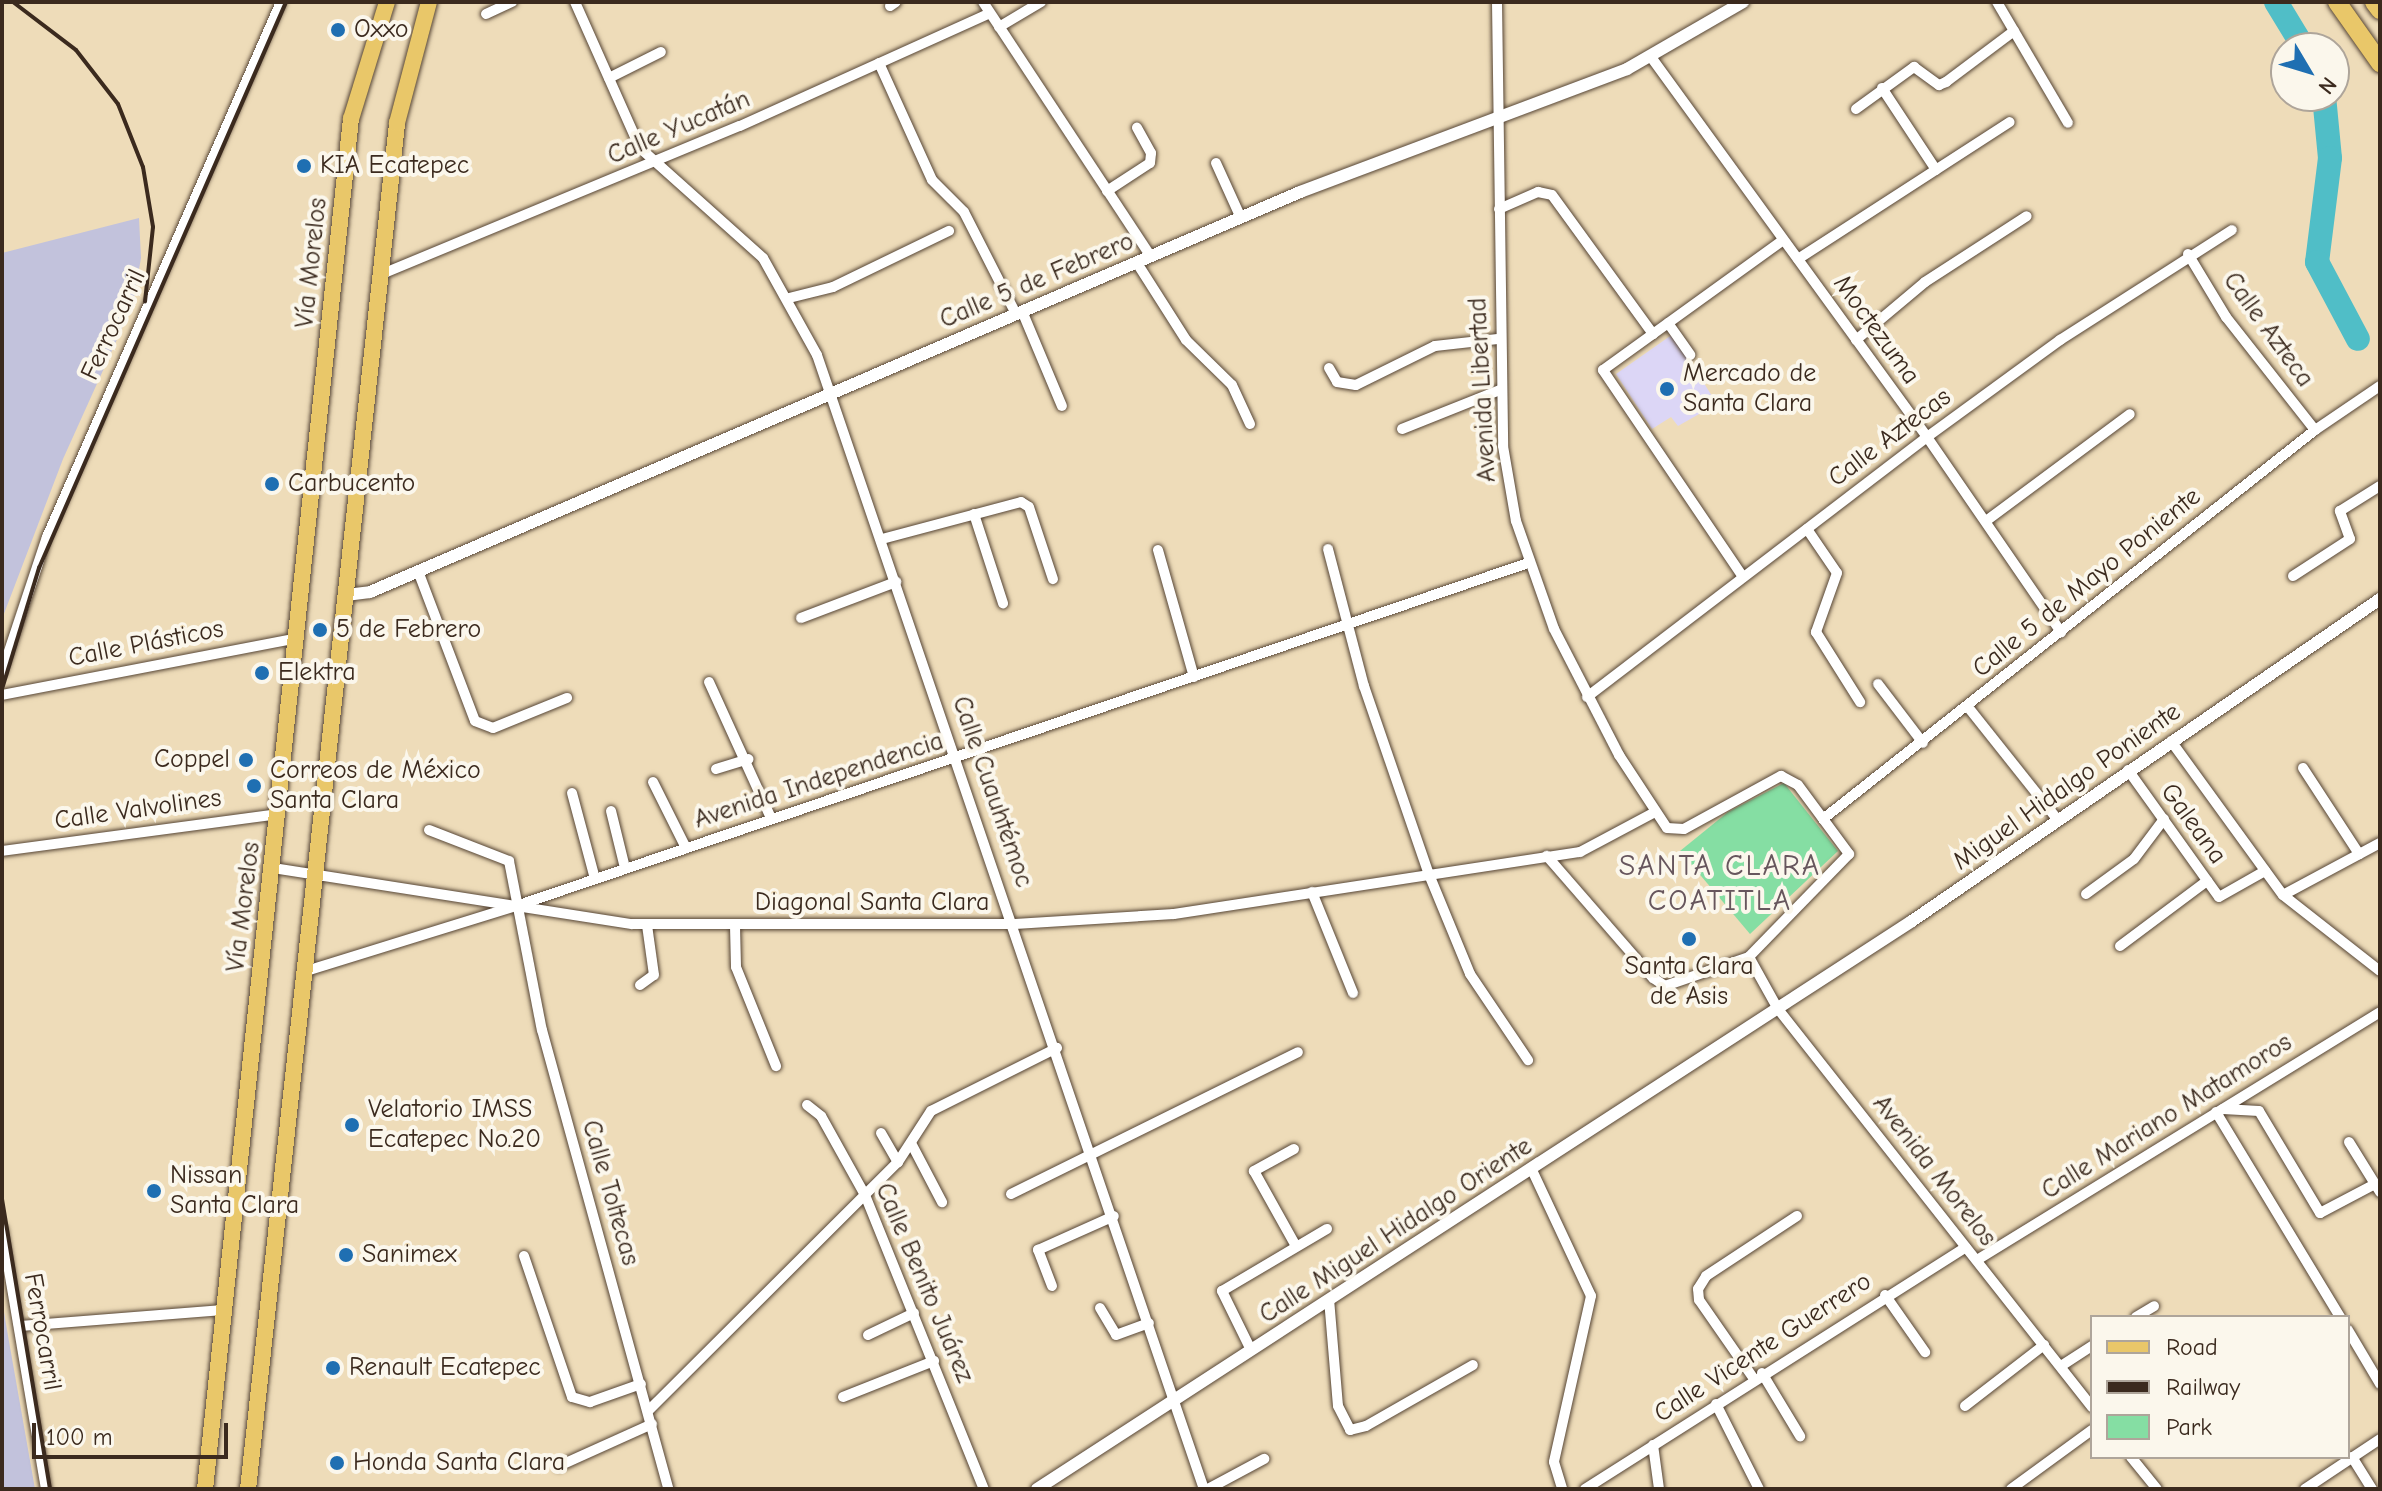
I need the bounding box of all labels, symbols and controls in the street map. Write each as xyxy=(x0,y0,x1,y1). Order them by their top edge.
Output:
place label: Oxxo xyxy=(354,14,409,46)
marker: Oxxo xyxy=(329,21,347,39)
north arrow xyxy=(2270,32,2350,112)
text: N xyxy=(2313,72,2342,99)
street label: Calle Yucatán xyxy=(603,84,755,172)
place label: KIA Ecatepec xyxy=(320,150,469,182)
marker: KIA Ecatepec xyxy=(295,157,313,175)
street label: Vía Morelos xyxy=(290,197,334,329)
street label: Calle 5 de Febrero xyxy=(935,226,1139,336)
street label: Ferrocarril xyxy=(75,265,153,385)
street label: Calle Azteca xyxy=(2216,266,2320,394)
street label: Moctezuma xyxy=(1826,269,1926,391)
street label: Avenida Libertad xyxy=(1463,297,1503,483)
place label: Mercado de Santa Clara xyxy=(1683,358,1816,420)
marker: Mercado de Santa Clara xyxy=(1658,380,1676,398)
street label: Calle Aztecas xyxy=(1823,382,1957,494)
place label: Carbucento xyxy=(288,468,415,500)
marker: Carbucento xyxy=(263,475,281,493)
street label: Calle 5 de Mayo Poniente xyxy=(1967,481,2207,685)
street label: Calle Plásticos xyxy=(66,614,226,674)
place label: 5 de Febrero xyxy=(336,614,481,646)
marker: 5 de Febrero xyxy=(311,621,329,639)
place label: Elektra xyxy=(278,657,356,689)
marker: Elektra xyxy=(253,664,271,682)
street label: Calle Cuauhtémoc xyxy=(945,692,1039,892)
street label: Miguel Hidalgo Poniente xyxy=(1947,697,2187,877)
street label: Avenida Independencia xyxy=(690,726,948,836)
place label: Coppel xyxy=(154,744,230,776)
marker: Coppel xyxy=(237,751,255,769)
place label: Correos de México Santa Clara xyxy=(270,755,481,816)
marker: Correos de México Santa Clara xyxy=(245,777,263,795)
street label: Galeana xyxy=(2153,778,2233,870)
street label: Calle Valvolines xyxy=(53,783,223,837)
street label: Vía Morelos xyxy=(221,840,267,974)
district label: SANTA CLARA COATITLA xyxy=(1619,848,1821,918)
street label: Diagonal Santa Clara xyxy=(755,887,989,919)
marker: Santa Clara de Asis xyxy=(1680,930,1698,948)
place label: Santa Clara de Asis xyxy=(1624,951,1754,1012)
street label: Calle Mariano Matamoros xyxy=(2036,1027,2298,1207)
street label: Avenida Morelos xyxy=(1865,1089,2003,1253)
place label: Velatorio IMSS Ecatepec No.20 xyxy=(368,1094,541,1156)
marker: Velatorio IMSS Ecatepec No.20 xyxy=(343,1116,361,1134)
street label: Calle Toltecas xyxy=(574,1117,646,1269)
street label: Calle Miguel Hidalgo Oriente xyxy=(1254,1131,1538,1331)
place label: Nissan Santa Clara xyxy=(170,1160,299,1222)
street label: Calle Benito Juárez xyxy=(868,1179,980,1387)
marker: Nissan Santa Clara xyxy=(145,1182,163,1200)
place label: Sanimex xyxy=(362,1239,457,1271)
marker: Sanimex xyxy=(337,1246,355,1264)
street label: Calle Vicente Guerrero xyxy=(1649,1266,1877,1430)
street label: Ferrocarril xyxy=(16,1271,68,1393)
legend xyxy=(2090,1315,2350,1459)
text: Road xyxy=(2166,1333,2218,1361)
place label: Renault Ecatepec xyxy=(349,1352,541,1384)
marker: Renault Ecatepec xyxy=(324,1359,342,1377)
text: Railway xyxy=(2166,1373,2240,1401)
scale bar xyxy=(36,1407,232,1457)
text: Park xyxy=(2166,1413,2212,1441)
text: 100 m xyxy=(46,1423,113,1451)
place label: Honda Santa Clara xyxy=(353,1447,565,1479)
marker: Honda Santa Clara xyxy=(328,1454,346,1472)

